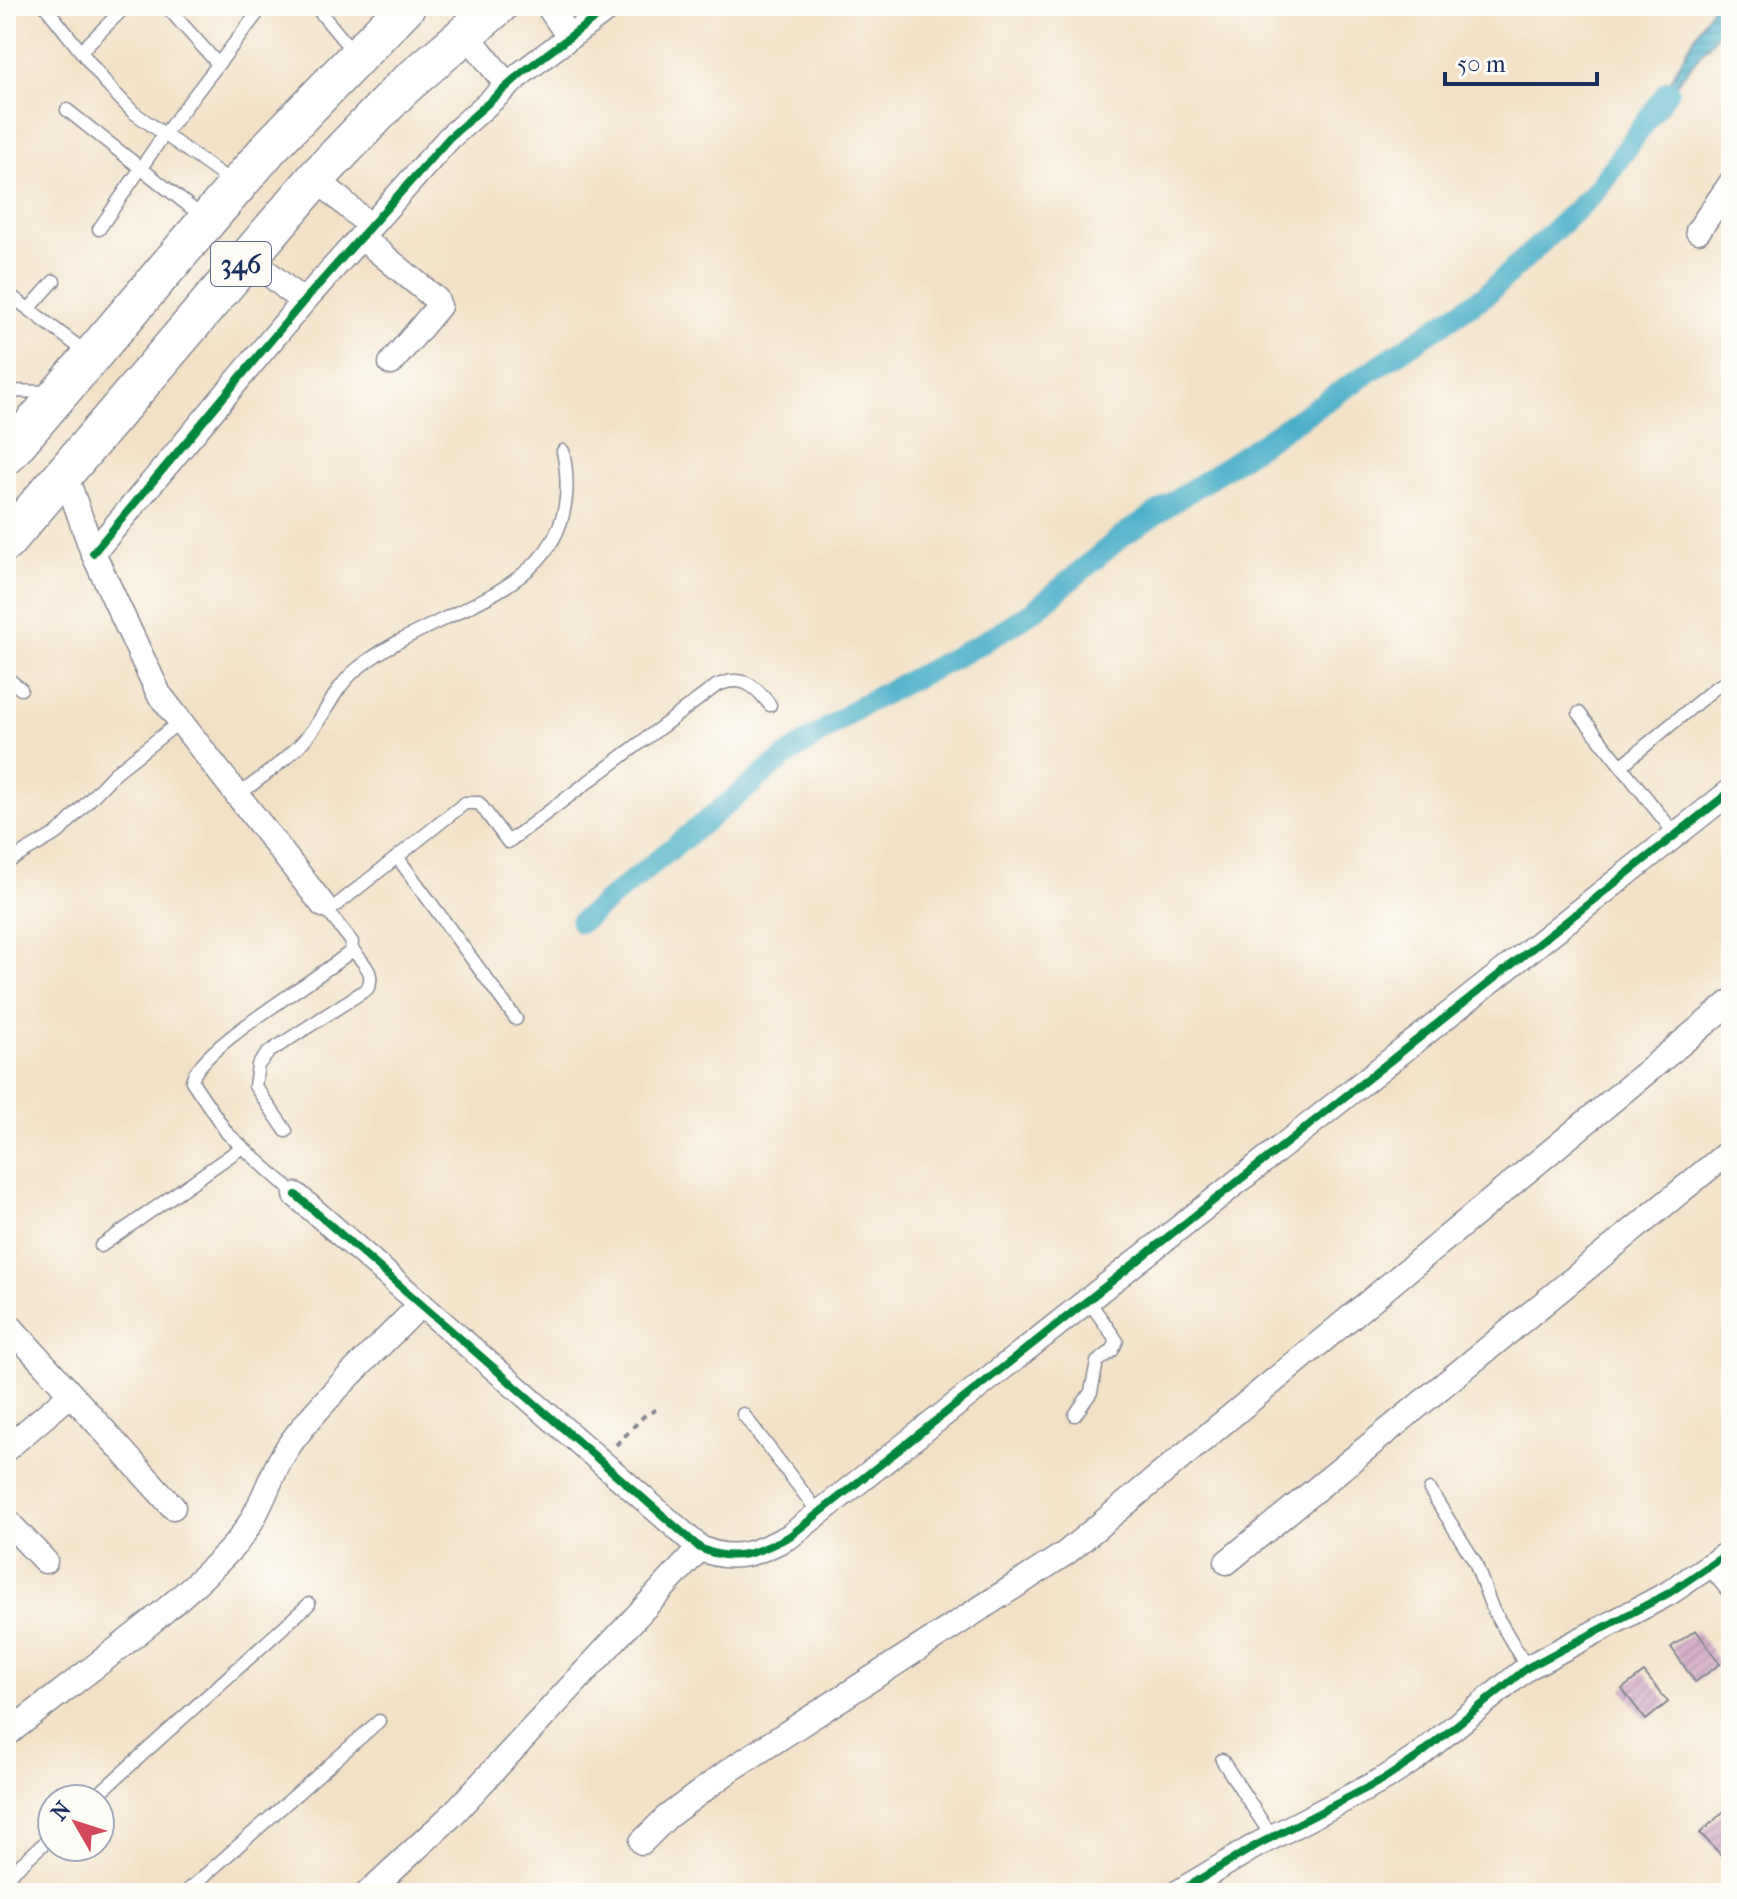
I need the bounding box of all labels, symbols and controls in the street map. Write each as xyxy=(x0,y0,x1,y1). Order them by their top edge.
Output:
scale bar xyxy=(1445,36,1597,86)
text: 50 m xyxy=(1457,50,1506,78)
road number: 346 xyxy=(211,242,271,286)
north arrow xyxy=(36,1783,116,1863)
text: N xyxy=(46,1796,77,1826)

